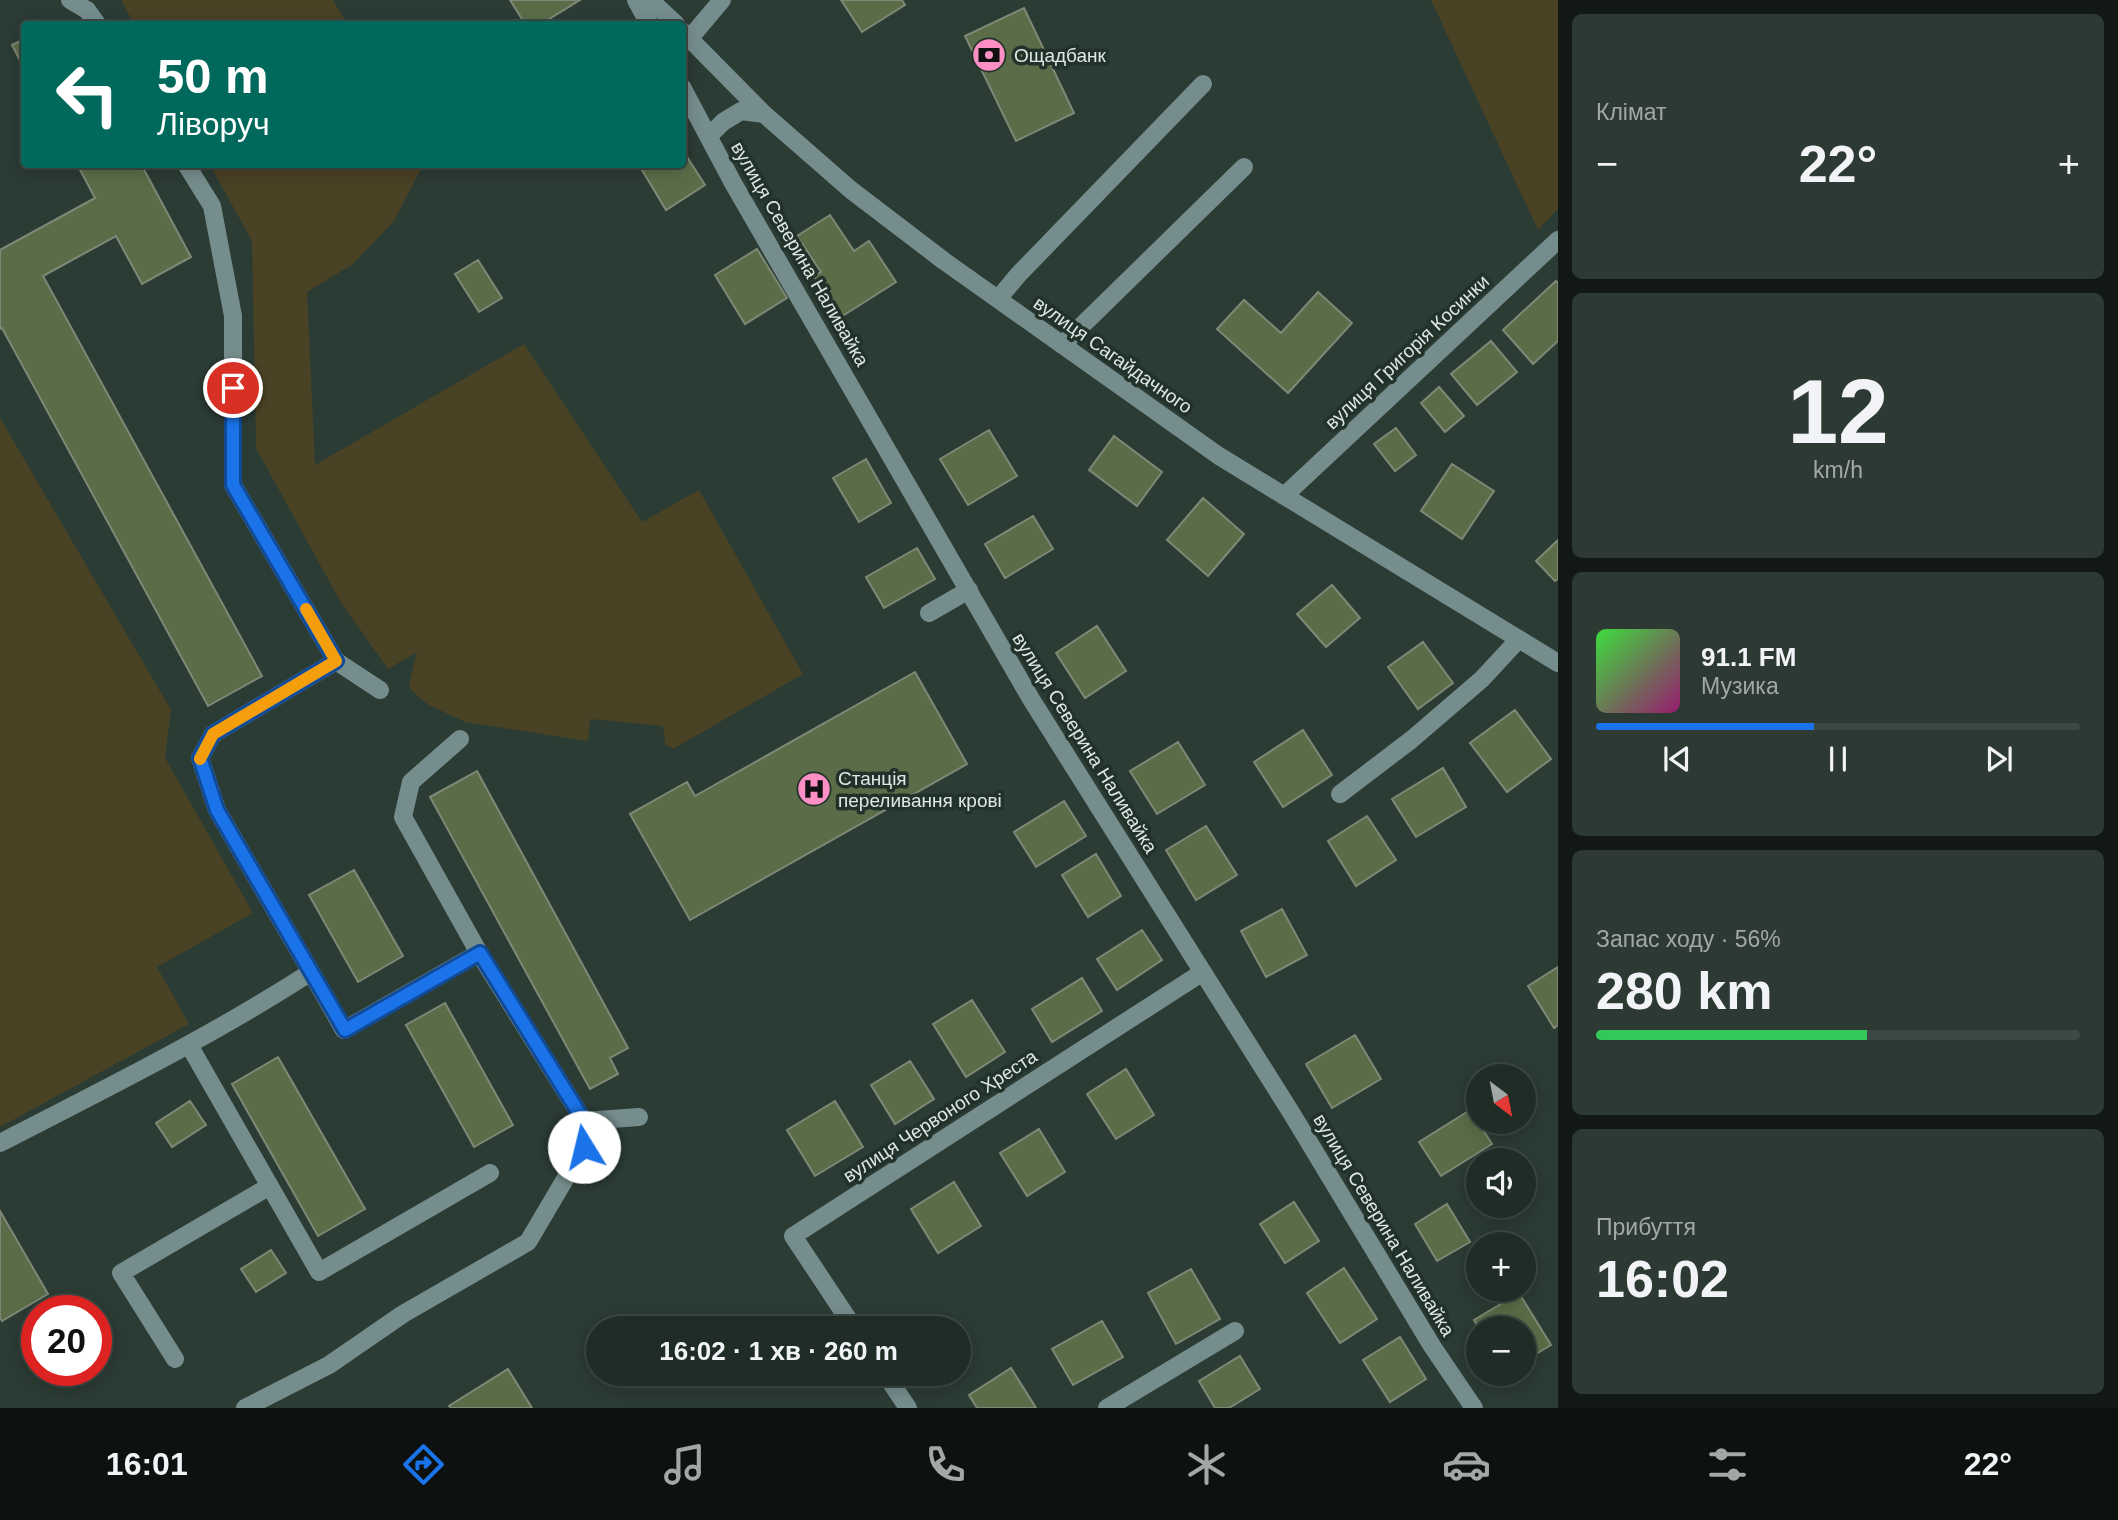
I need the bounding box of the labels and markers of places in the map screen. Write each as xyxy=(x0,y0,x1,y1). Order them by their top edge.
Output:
bank icon: Ощадбанк xyxy=(970,36,1008,74)
place label: Ощадбанк xyxy=(1014,45,1107,66)
pin xyxy=(203,358,263,418)
place label: Станція переливання крові xyxy=(838,768,1002,811)
hospital icon: Станція переливання крові xyxy=(795,770,833,808)

